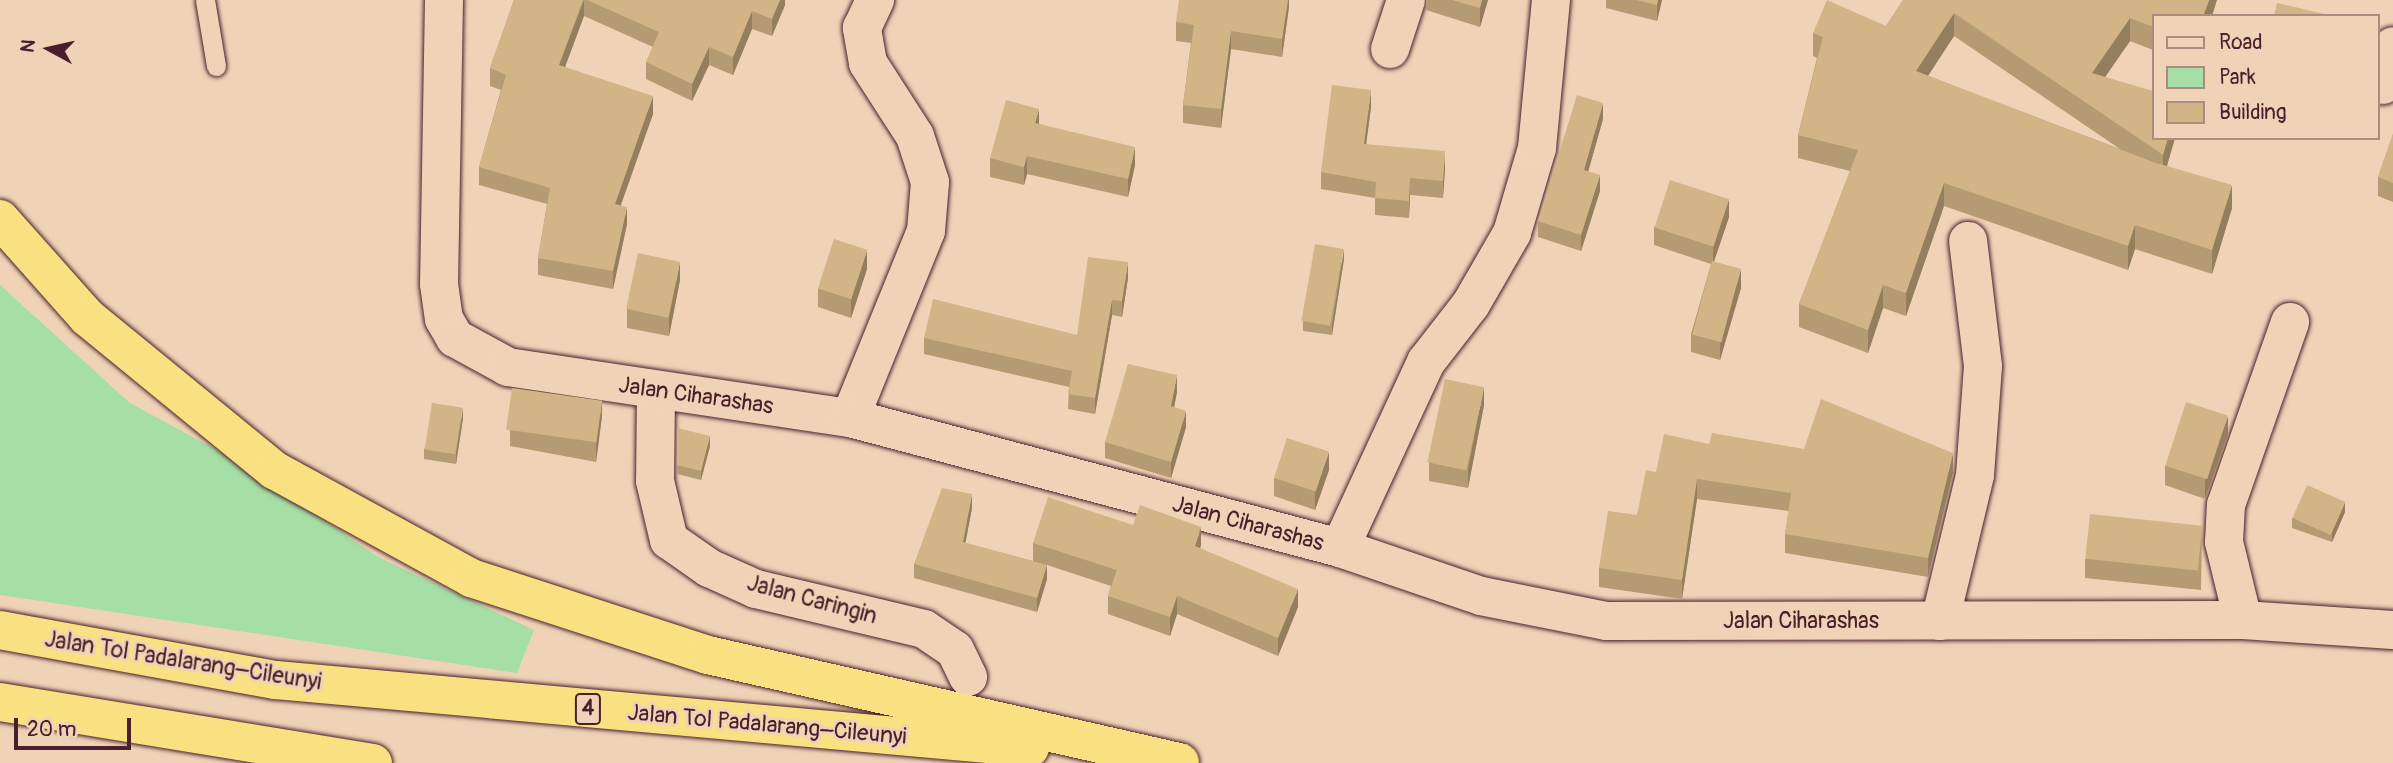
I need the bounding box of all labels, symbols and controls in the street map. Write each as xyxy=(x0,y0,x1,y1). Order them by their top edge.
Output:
north arrow xyxy=(14,14,84,84)
legend xyxy=(2152,14,2379,140)
text: Road xyxy=(2219,29,2263,56)
text: N xyxy=(15,38,41,54)
text: Park xyxy=(2219,64,2256,91)
text: Building xyxy=(2219,99,2286,126)
street label: Jalan Ciharashas xyxy=(617,371,775,421)
street label: Jalan Ciharashas xyxy=(1169,490,1327,558)
street label: Jalan Caringin xyxy=(744,569,880,631)
street label: Jalan Ciharashas xyxy=(1723,607,1879,635)
street label: Jalan Tol Padalarang–Cileunyi xyxy=(43,625,323,697)
road number: 4 xyxy=(574,692,602,726)
street label: Jalan Tol Padalarang–Cileunyi xyxy=(626,699,908,751)
scale bar xyxy=(18,704,135,748)
text: 20 m xyxy=(27,716,76,743)

